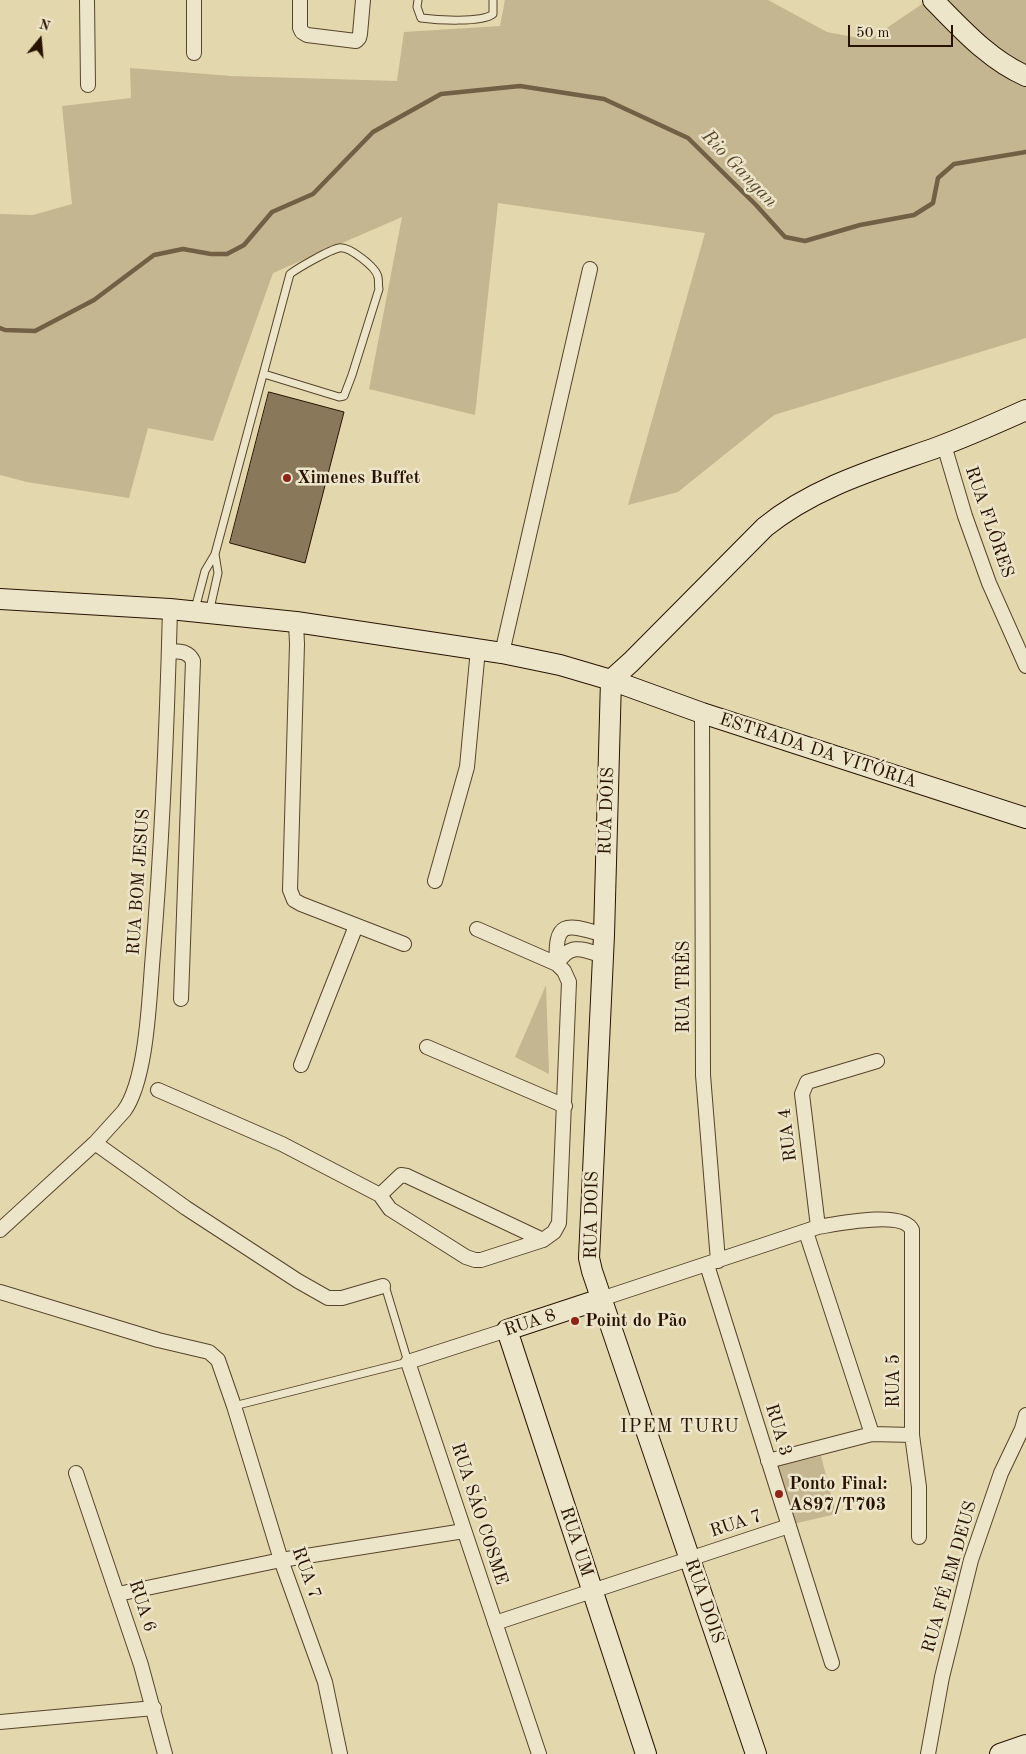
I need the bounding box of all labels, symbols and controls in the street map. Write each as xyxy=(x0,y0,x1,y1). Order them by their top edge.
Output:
north arrow xyxy=(15,15,65,65)
scale bar xyxy=(851,15,956,47)
text: N xyxy=(37,17,52,34)
text: 50 m xyxy=(856,26,890,41)
water label: Rio Gangan xyxy=(696,125,782,213)
street label: RUA FLÔRES xyxy=(960,463,1018,581)
place label: Ximenes Buffet xyxy=(297,467,420,489)
marker: Ximenes Buffet xyxy=(281,472,293,484)
street label: ESTRADA DA VITÓRIA xyxy=(716,709,920,793)
street label: RUA DOIS xyxy=(595,767,619,855)
street label: RUA BOM JESUS xyxy=(123,808,155,956)
street label: RUA TRÊS xyxy=(673,941,695,1033)
street label: RUA 4 xyxy=(774,1107,802,1163)
street label: RUA DOIS xyxy=(580,1171,604,1259)
street label: RUA 8 xyxy=(501,1304,559,1342)
place label: Point do Pão xyxy=(585,1310,687,1332)
marker: Point do Pão xyxy=(569,1315,581,1327)
street label: RUA 5 xyxy=(883,1354,905,1408)
street label: RUA 3 xyxy=(760,1401,796,1459)
district label: IPEM TURU xyxy=(619,1416,741,1438)
street label: RUA SÃO COSME xyxy=(446,1440,512,1588)
place label: Ponto Final: A897/T703 xyxy=(789,1473,888,1516)
marker: Ponto Final: A897/T703 xyxy=(773,1488,785,1500)
street label: RUA FÉ EM DEUS xyxy=(918,1498,982,1656)
street label: RUA UM xyxy=(555,1504,597,1580)
street label: RUA 7 xyxy=(707,1505,765,1543)
street label: RUA 7 xyxy=(287,1544,325,1602)
street label: RUA DOIS xyxy=(679,1556,729,1646)
street label: RUA 6 xyxy=(123,1577,161,1635)

